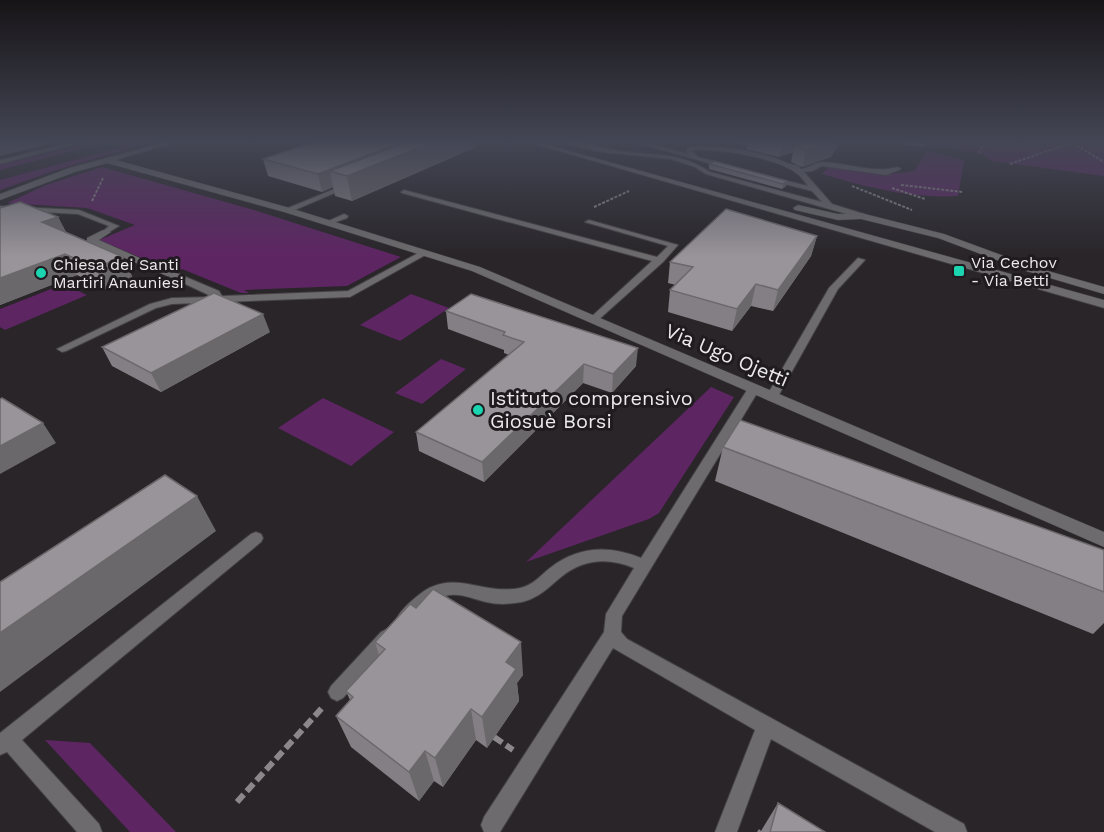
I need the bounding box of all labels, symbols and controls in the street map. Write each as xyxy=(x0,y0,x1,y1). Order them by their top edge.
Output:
place label: Via Cechov - Via Betti xyxy=(971,253,1057,290)
place label: Chiesa dei Santi Martiri Anauniesi xyxy=(53,255,184,292)
marker: Via Cechov - Via Betti xyxy=(952,264,966,278)
marker: Chiesa dei Santi Martiri Anauniesi xyxy=(34,266,48,280)
street label: Via Ugo Ojetti xyxy=(662,318,792,392)
place label: Istituto comprensivo Giosuè Borsi xyxy=(490,386,693,433)
marker: Istituto comprensivo Giosuè Borsi xyxy=(471,403,485,417)

